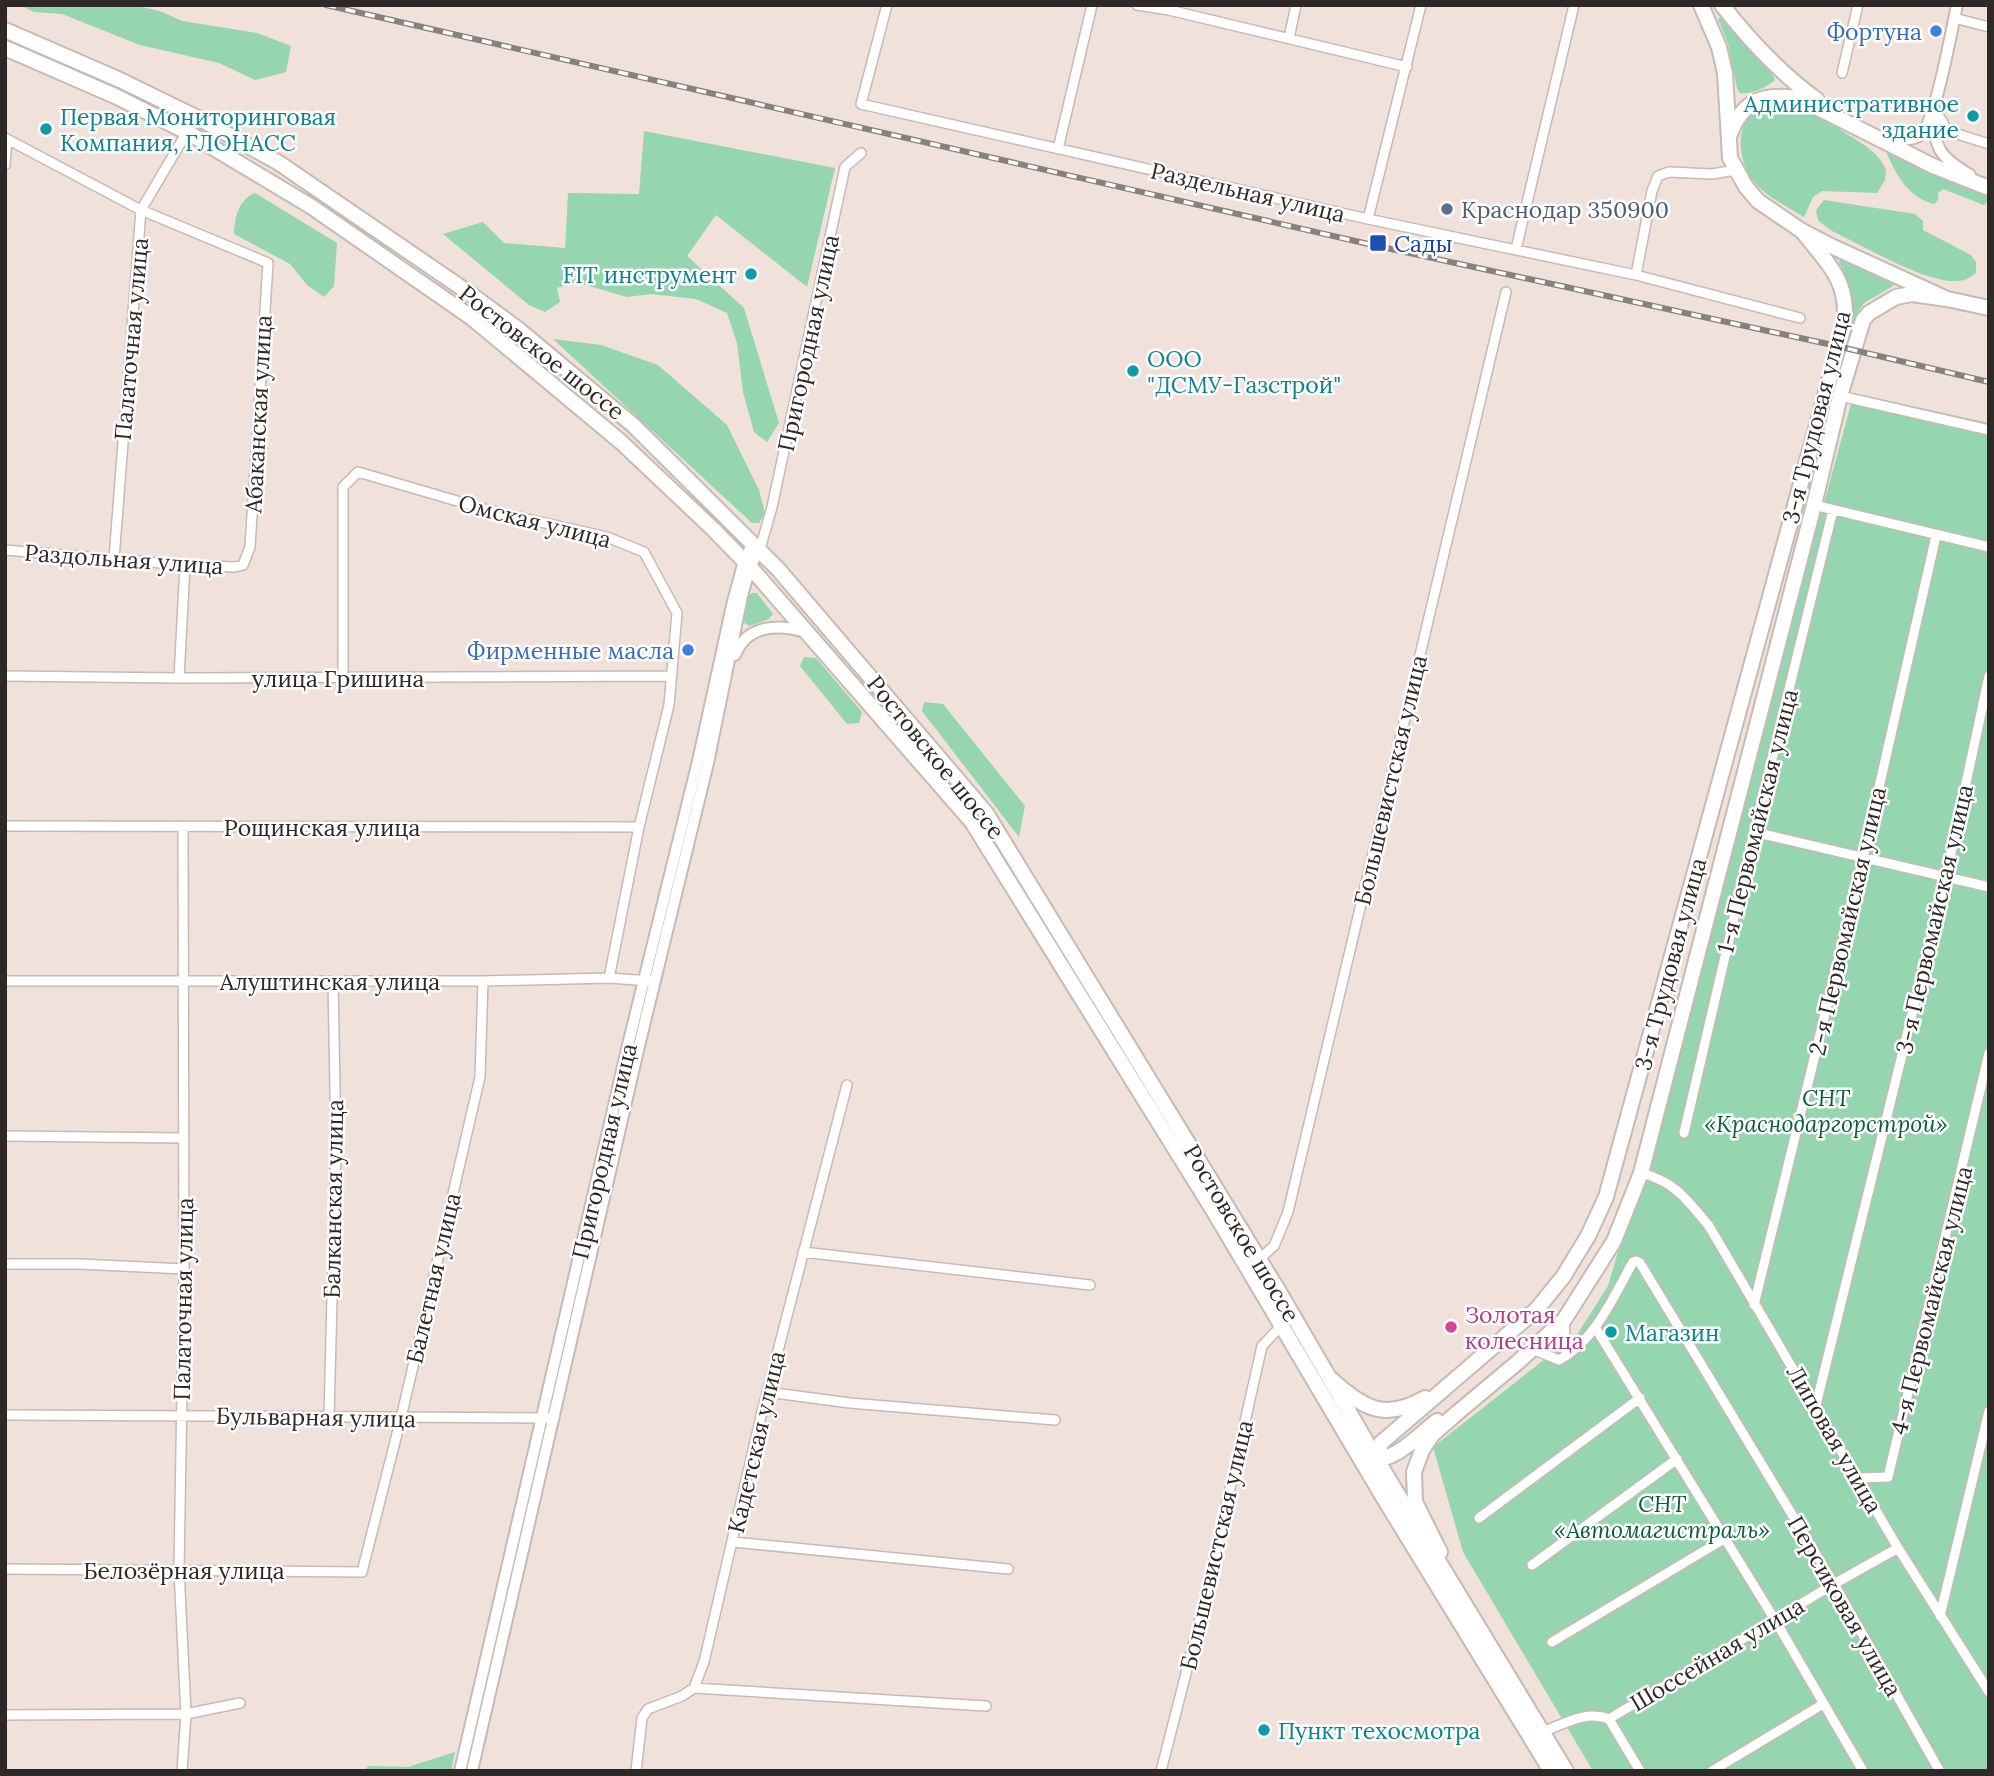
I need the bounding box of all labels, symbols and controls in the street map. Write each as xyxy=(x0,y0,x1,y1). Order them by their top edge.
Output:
place label: Фортуна xyxy=(1826,17,1922,46)
marker: Фортуна xyxy=(1928,23,1944,39)
place label: Административное здание xyxy=(1743,89,1959,144)
place label: Первая Мониторинговая Компания, ГЛОНАСС xyxy=(60,102,336,157)
marker: Административное здание xyxy=(1965,108,1981,124)
marker: Первая Мониторинговая Компания, ГЛОНАСС xyxy=(38,121,54,137)
street label: Раздельная улица xyxy=(1148,156,1348,228)
place label: Краснодар 350900 xyxy=(1461,195,1669,224)
marker: Краснодар 350900 xyxy=(1439,201,1455,217)
place label: Сады xyxy=(1394,229,1453,258)
street label: Пригородная улица xyxy=(771,232,845,454)
marker: Сады xyxy=(1368,233,1388,253)
street label: Палаточная улица xyxy=(108,236,154,441)
place label: FIT инструмент xyxy=(563,260,737,289)
marker: FIT инструмент xyxy=(743,266,759,282)
street label: Ростовское шоссе xyxy=(453,278,631,426)
street label: 3-я Трудовая улица xyxy=(1775,307,1857,527)
street label: Абаканская улица xyxy=(238,314,278,515)
place label: ООО "ДСМУ-Газстрой" xyxy=(1147,344,1341,399)
marker: ООО "ДСМУ-Газстрой" xyxy=(1125,363,1141,379)
street label: Омская улица xyxy=(456,488,615,554)
street label: Раздольная улица xyxy=(23,538,225,580)
place label: Фирменные масла xyxy=(467,636,674,665)
marker: Фирменные масла xyxy=(680,642,696,658)
street label: Большевистская улица xyxy=(1347,652,1433,908)
street label: улица Гришина xyxy=(252,664,424,693)
street label: Ростовское шоссе xyxy=(861,669,1011,845)
street label: 1-я Первомайская улица xyxy=(1710,686,1804,956)
street label: 3-я Первомайская улица xyxy=(1889,781,1979,1057)
street label: 2-я Первомайская улица xyxy=(1802,784,1892,1058)
street label: Рощинская улица xyxy=(224,813,420,842)
street label: 3-я Трудовая улица xyxy=(1628,855,1712,1073)
street label: Алуштинская улица xyxy=(219,967,440,996)
street label: Пригородная улица xyxy=(565,1040,643,1262)
park label: СНТ «Краснодаргорстрой» xyxy=(1704,1083,1948,1138)
street label: Балканская улица xyxy=(317,1099,349,1299)
street label: Ростовское шоссе xyxy=(1178,1139,1306,1327)
street label: 4-я Первомайская улица xyxy=(1884,1163,1978,1437)
street label: Балетная улица xyxy=(399,1190,467,1366)
street label: Палаточная улица xyxy=(167,1197,199,1401)
place label: Золотая колесница xyxy=(1465,1300,1584,1355)
place label: Магазин xyxy=(1625,1318,1719,1347)
marker: Золотая колесница xyxy=(1443,1319,1459,1335)
marker: Магазин xyxy=(1603,1324,1619,1340)
street label: Кадетская улица xyxy=(721,1348,791,1536)
street label: Липовая улица xyxy=(1781,1360,1889,1518)
street label: Бульварная улица xyxy=(216,1401,416,1433)
street label: Большевистская улица xyxy=(1173,1417,1259,1673)
park label: СНТ «Автомагистраль» xyxy=(1554,1489,1770,1544)
street label: Персиковая улица xyxy=(1781,1510,1909,1702)
street label: Белозёрная улица xyxy=(83,1556,285,1585)
street label: Шоссейная улица xyxy=(1625,1590,1809,1717)
place label: Пункт техосмотра xyxy=(1278,1716,1481,1745)
marker: Пункт техосмотра xyxy=(1256,1722,1272,1738)

